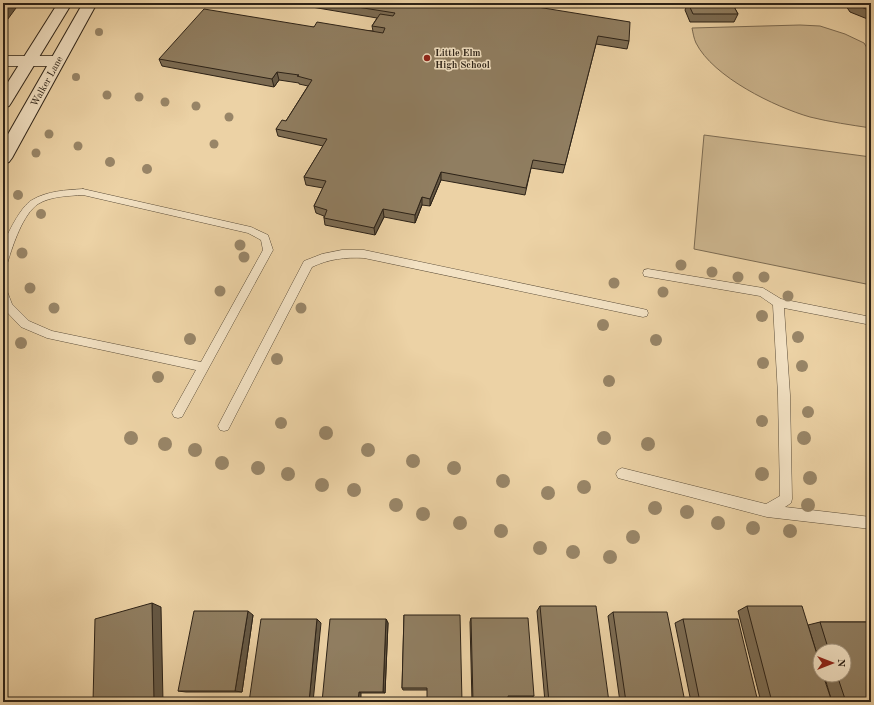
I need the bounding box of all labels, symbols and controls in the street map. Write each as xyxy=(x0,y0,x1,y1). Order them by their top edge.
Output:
place label: Little Elm High School xyxy=(435,48,490,70)
marker: Little Elm High School xyxy=(422,53,432,63)
street label: Walker Lane xyxy=(29,54,65,108)
north arrow xyxy=(812,643,852,683)
text: N xyxy=(835,659,846,668)

